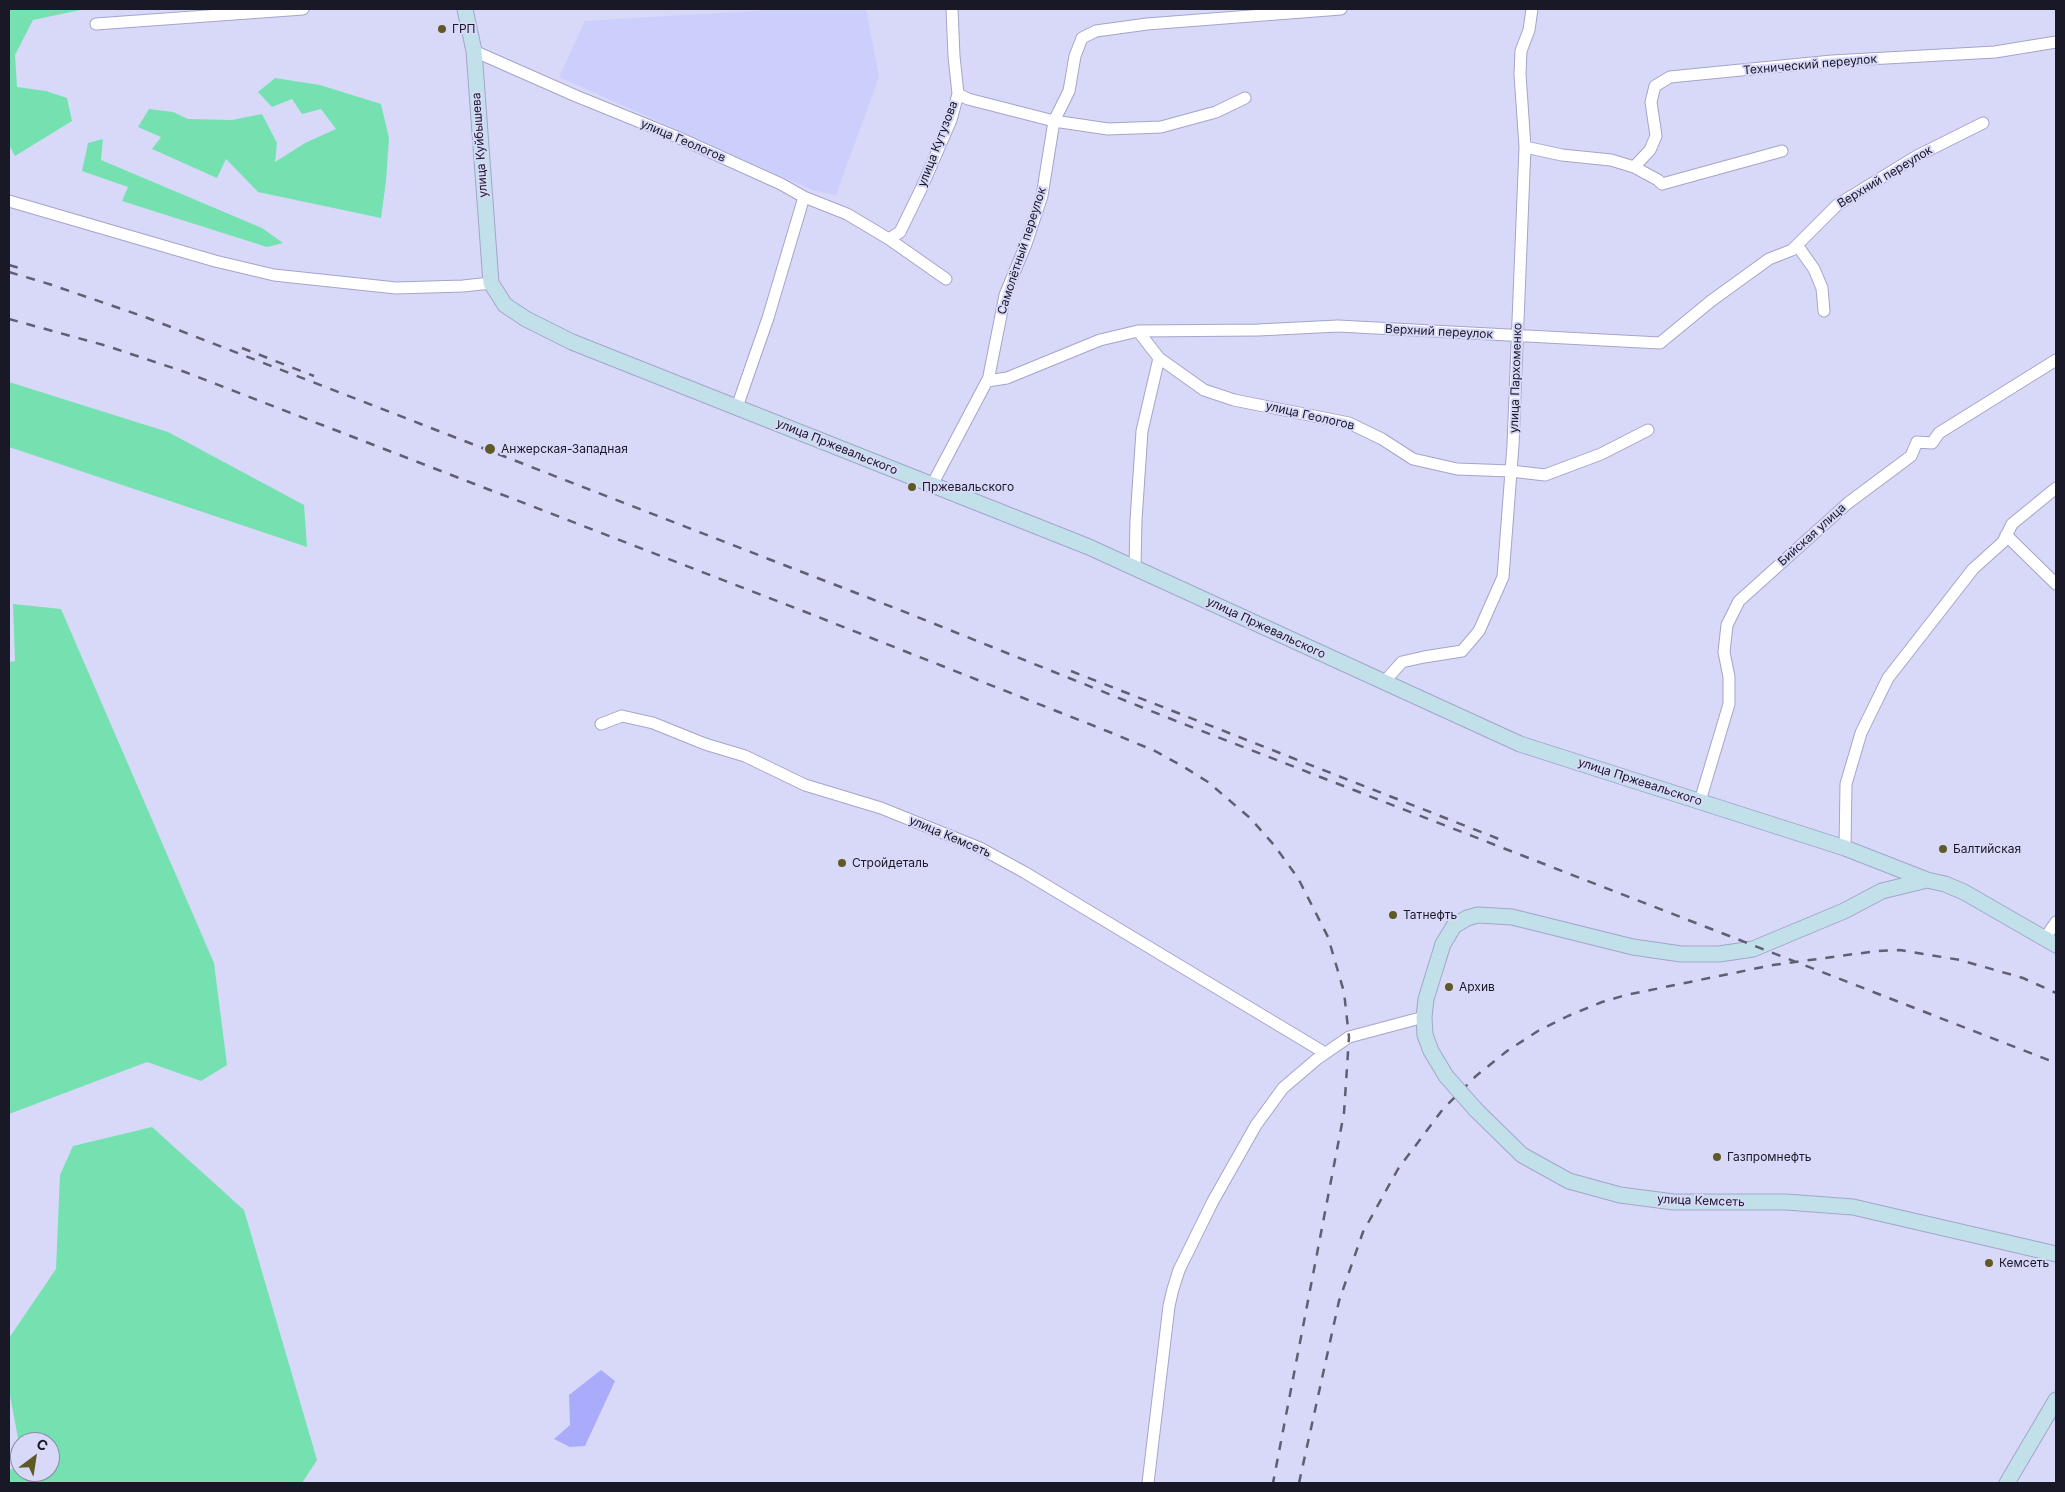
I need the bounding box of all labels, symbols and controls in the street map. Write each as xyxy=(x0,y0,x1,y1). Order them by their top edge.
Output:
place label: ГРП xyxy=(452,22,476,36)
marker: ГРП xyxy=(436,23,448,35)
street label: Технический переулок xyxy=(1743,52,1877,78)
street label: улица Куйбышева xyxy=(469,92,491,198)
street label: улица Кутузова xyxy=(915,99,961,189)
street label: улица Геологов xyxy=(638,117,728,165)
street label: Верхний переулок xyxy=(1835,143,1935,211)
street label: Самолётный переулок xyxy=(995,186,1049,316)
street label: Верхний переулок xyxy=(1385,322,1493,342)
street label: улица Пархоменко xyxy=(1507,323,1525,433)
street label: улица Геологов xyxy=(1264,399,1356,433)
street label: улица Пржевальского xyxy=(774,416,900,478)
marker: Анжерская-Западная xyxy=(483,442,497,456)
place label: Анжерская-Западная xyxy=(501,442,628,456)
place label: Пржевальского xyxy=(922,480,1014,494)
marker: Пржевальского xyxy=(906,481,918,493)
street label: Бийская улица xyxy=(1775,501,1849,569)
street label: улица Пржевальского xyxy=(1204,594,1328,662)
street label: улица Пржевальского xyxy=(1576,755,1704,809)
street label: улица Кемсеть xyxy=(907,813,993,861)
place label: Балтийская xyxy=(1953,842,2021,856)
marker: Балтийская xyxy=(1937,843,1949,855)
place label: Стройдеталь xyxy=(852,856,929,870)
marker: Стройдеталь xyxy=(836,857,848,869)
place label: Татнефть xyxy=(1403,908,1457,922)
marker: Татнефть xyxy=(1387,909,1399,921)
place label: Архив xyxy=(1459,980,1495,994)
marker: Архив xyxy=(1443,981,1455,993)
place label: Газпромнефть xyxy=(1727,1150,1811,1164)
marker: Газпромнефть xyxy=(1711,1151,1723,1163)
street label: улица Кемсеть xyxy=(1657,1192,1745,1210)
place label: Кемсеть xyxy=(1999,1256,2049,1270)
marker: Кемсеть xyxy=(1983,1257,1995,1269)
north arrow xyxy=(10,1432,60,1482)
text: С xyxy=(34,1435,51,1455)

